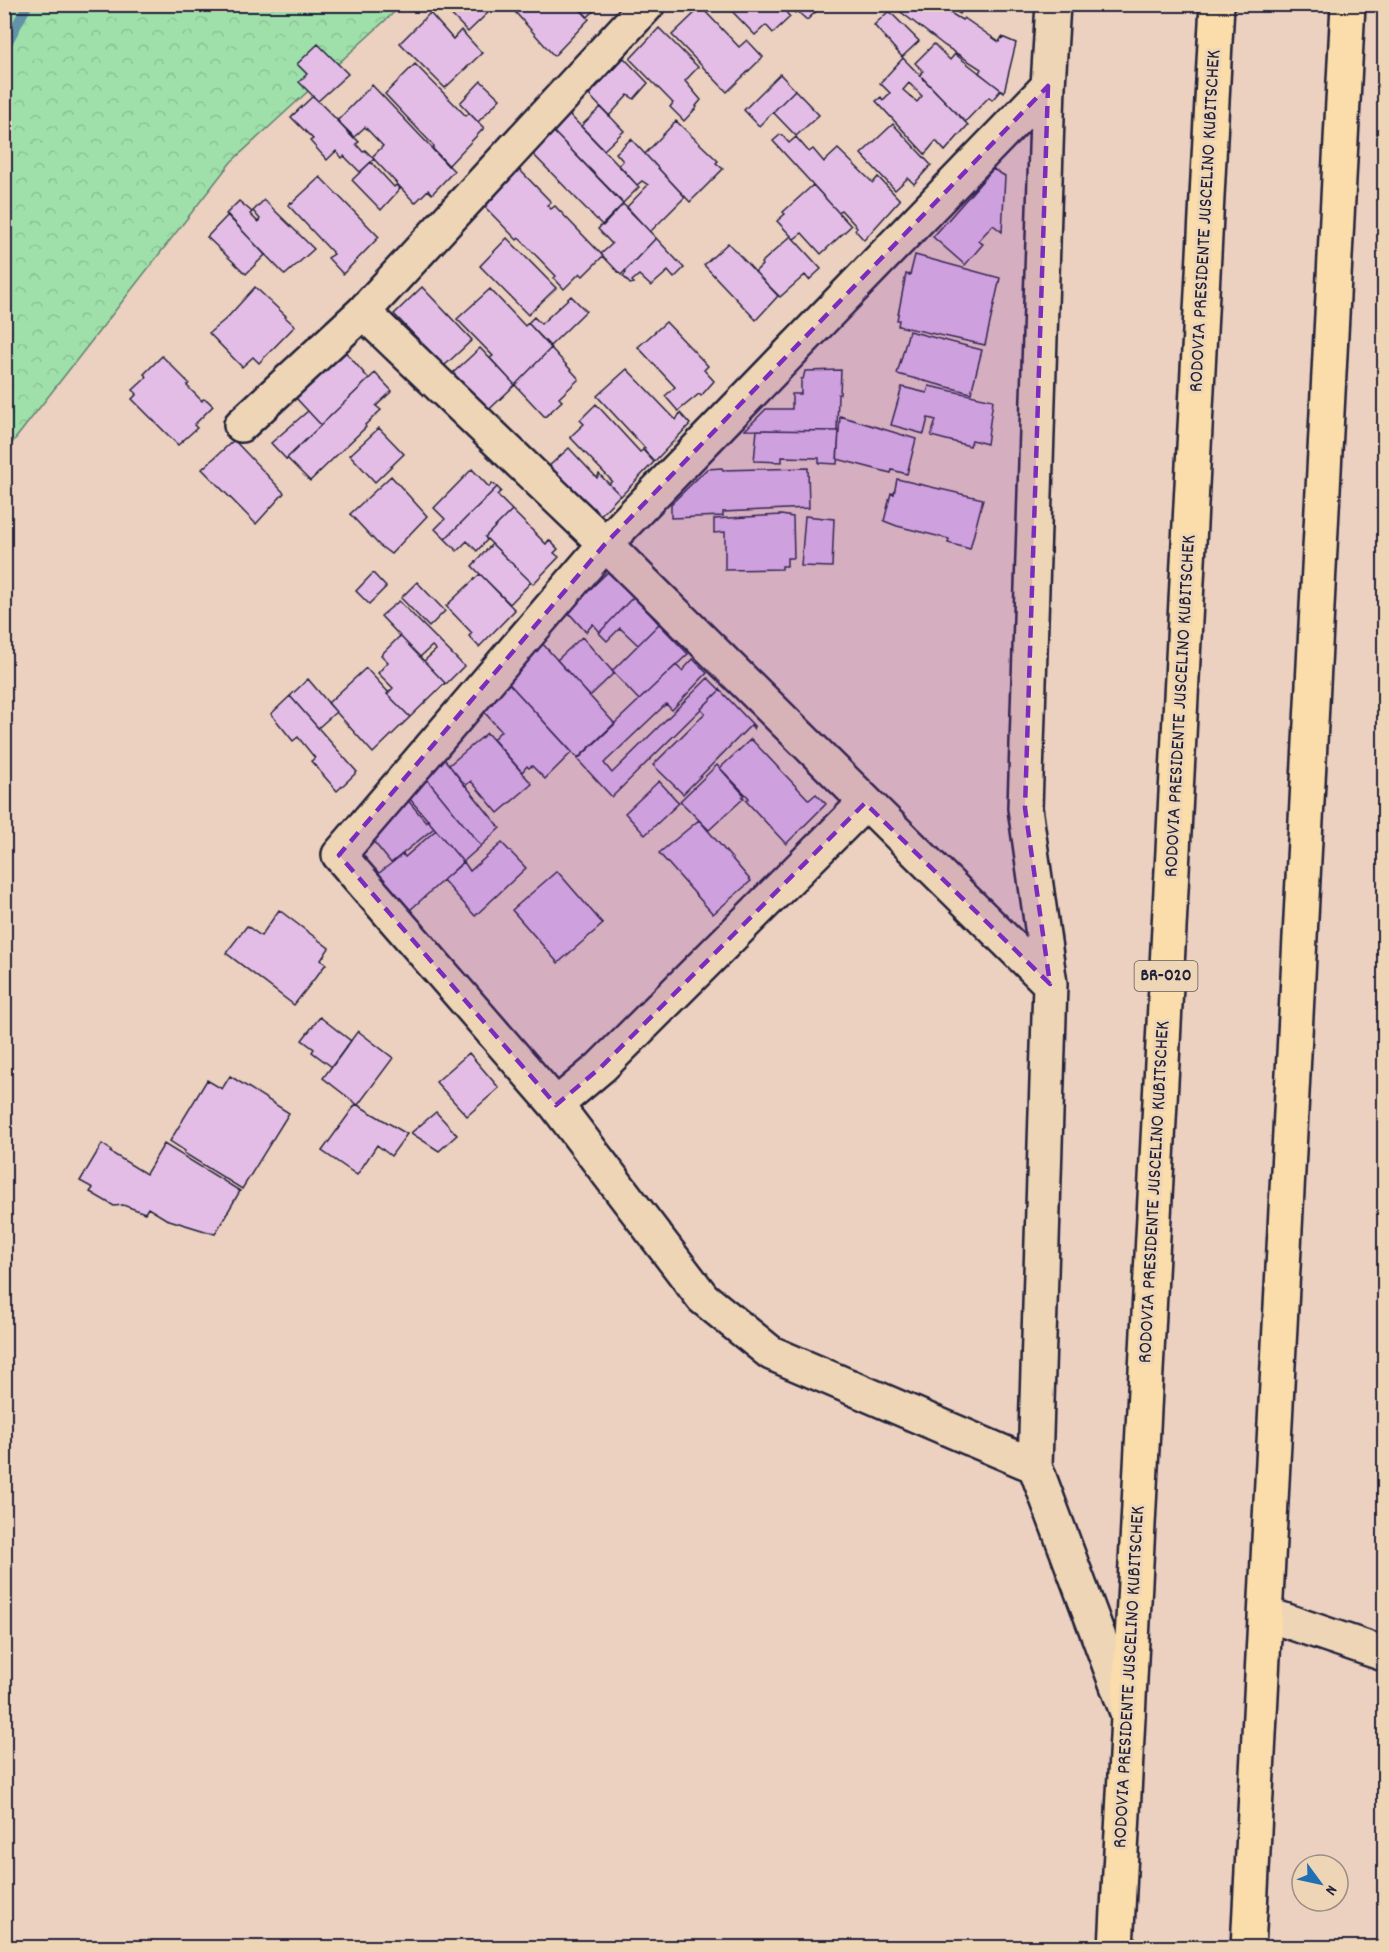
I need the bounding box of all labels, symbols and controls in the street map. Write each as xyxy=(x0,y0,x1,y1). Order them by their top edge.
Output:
street label: RODOVIA PRESIDENTE JUSCELINO KUBITSCHEK xyxy=(1183,49,1229,393)
street label: RODOVIA PRESIDENTE JUSCELINO KUBITSCHEK xyxy=(1158,534,1204,878)
road number: BR-020 xyxy=(1134,961,1198,991)
street label: RODOVIA PRESIDENTE JUSCELINO KUBITSCHEK xyxy=(1132,1020,1178,1364)
street label: RODOVIA PRESIDENTE JUSCELINO KUBITSCHEK xyxy=(1107,1505,1153,1849)
north arrow xyxy=(1290,1853,1350,1913)
text: N xyxy=(1319,1880,1342,1899)

